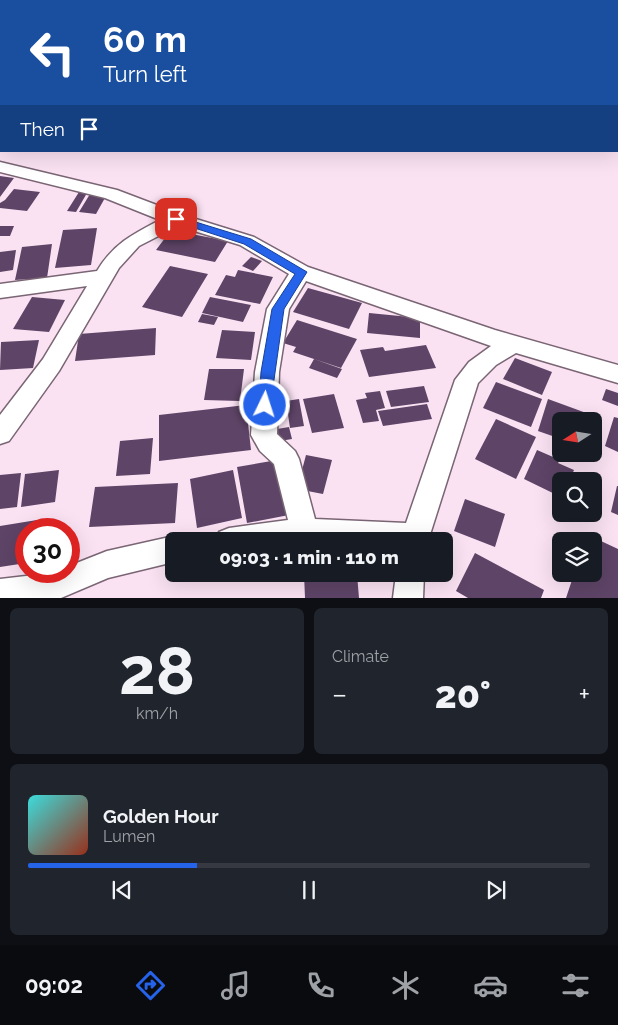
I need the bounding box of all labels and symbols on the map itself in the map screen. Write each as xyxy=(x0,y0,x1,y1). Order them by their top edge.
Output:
pin xyxy=(155,198,197,240)
position arrow xyxy=(238,378,290,430)
north arrow xyxy=(552,412,602,462)
speed limit sign: 30 xyxy=(15,518,80,583)

